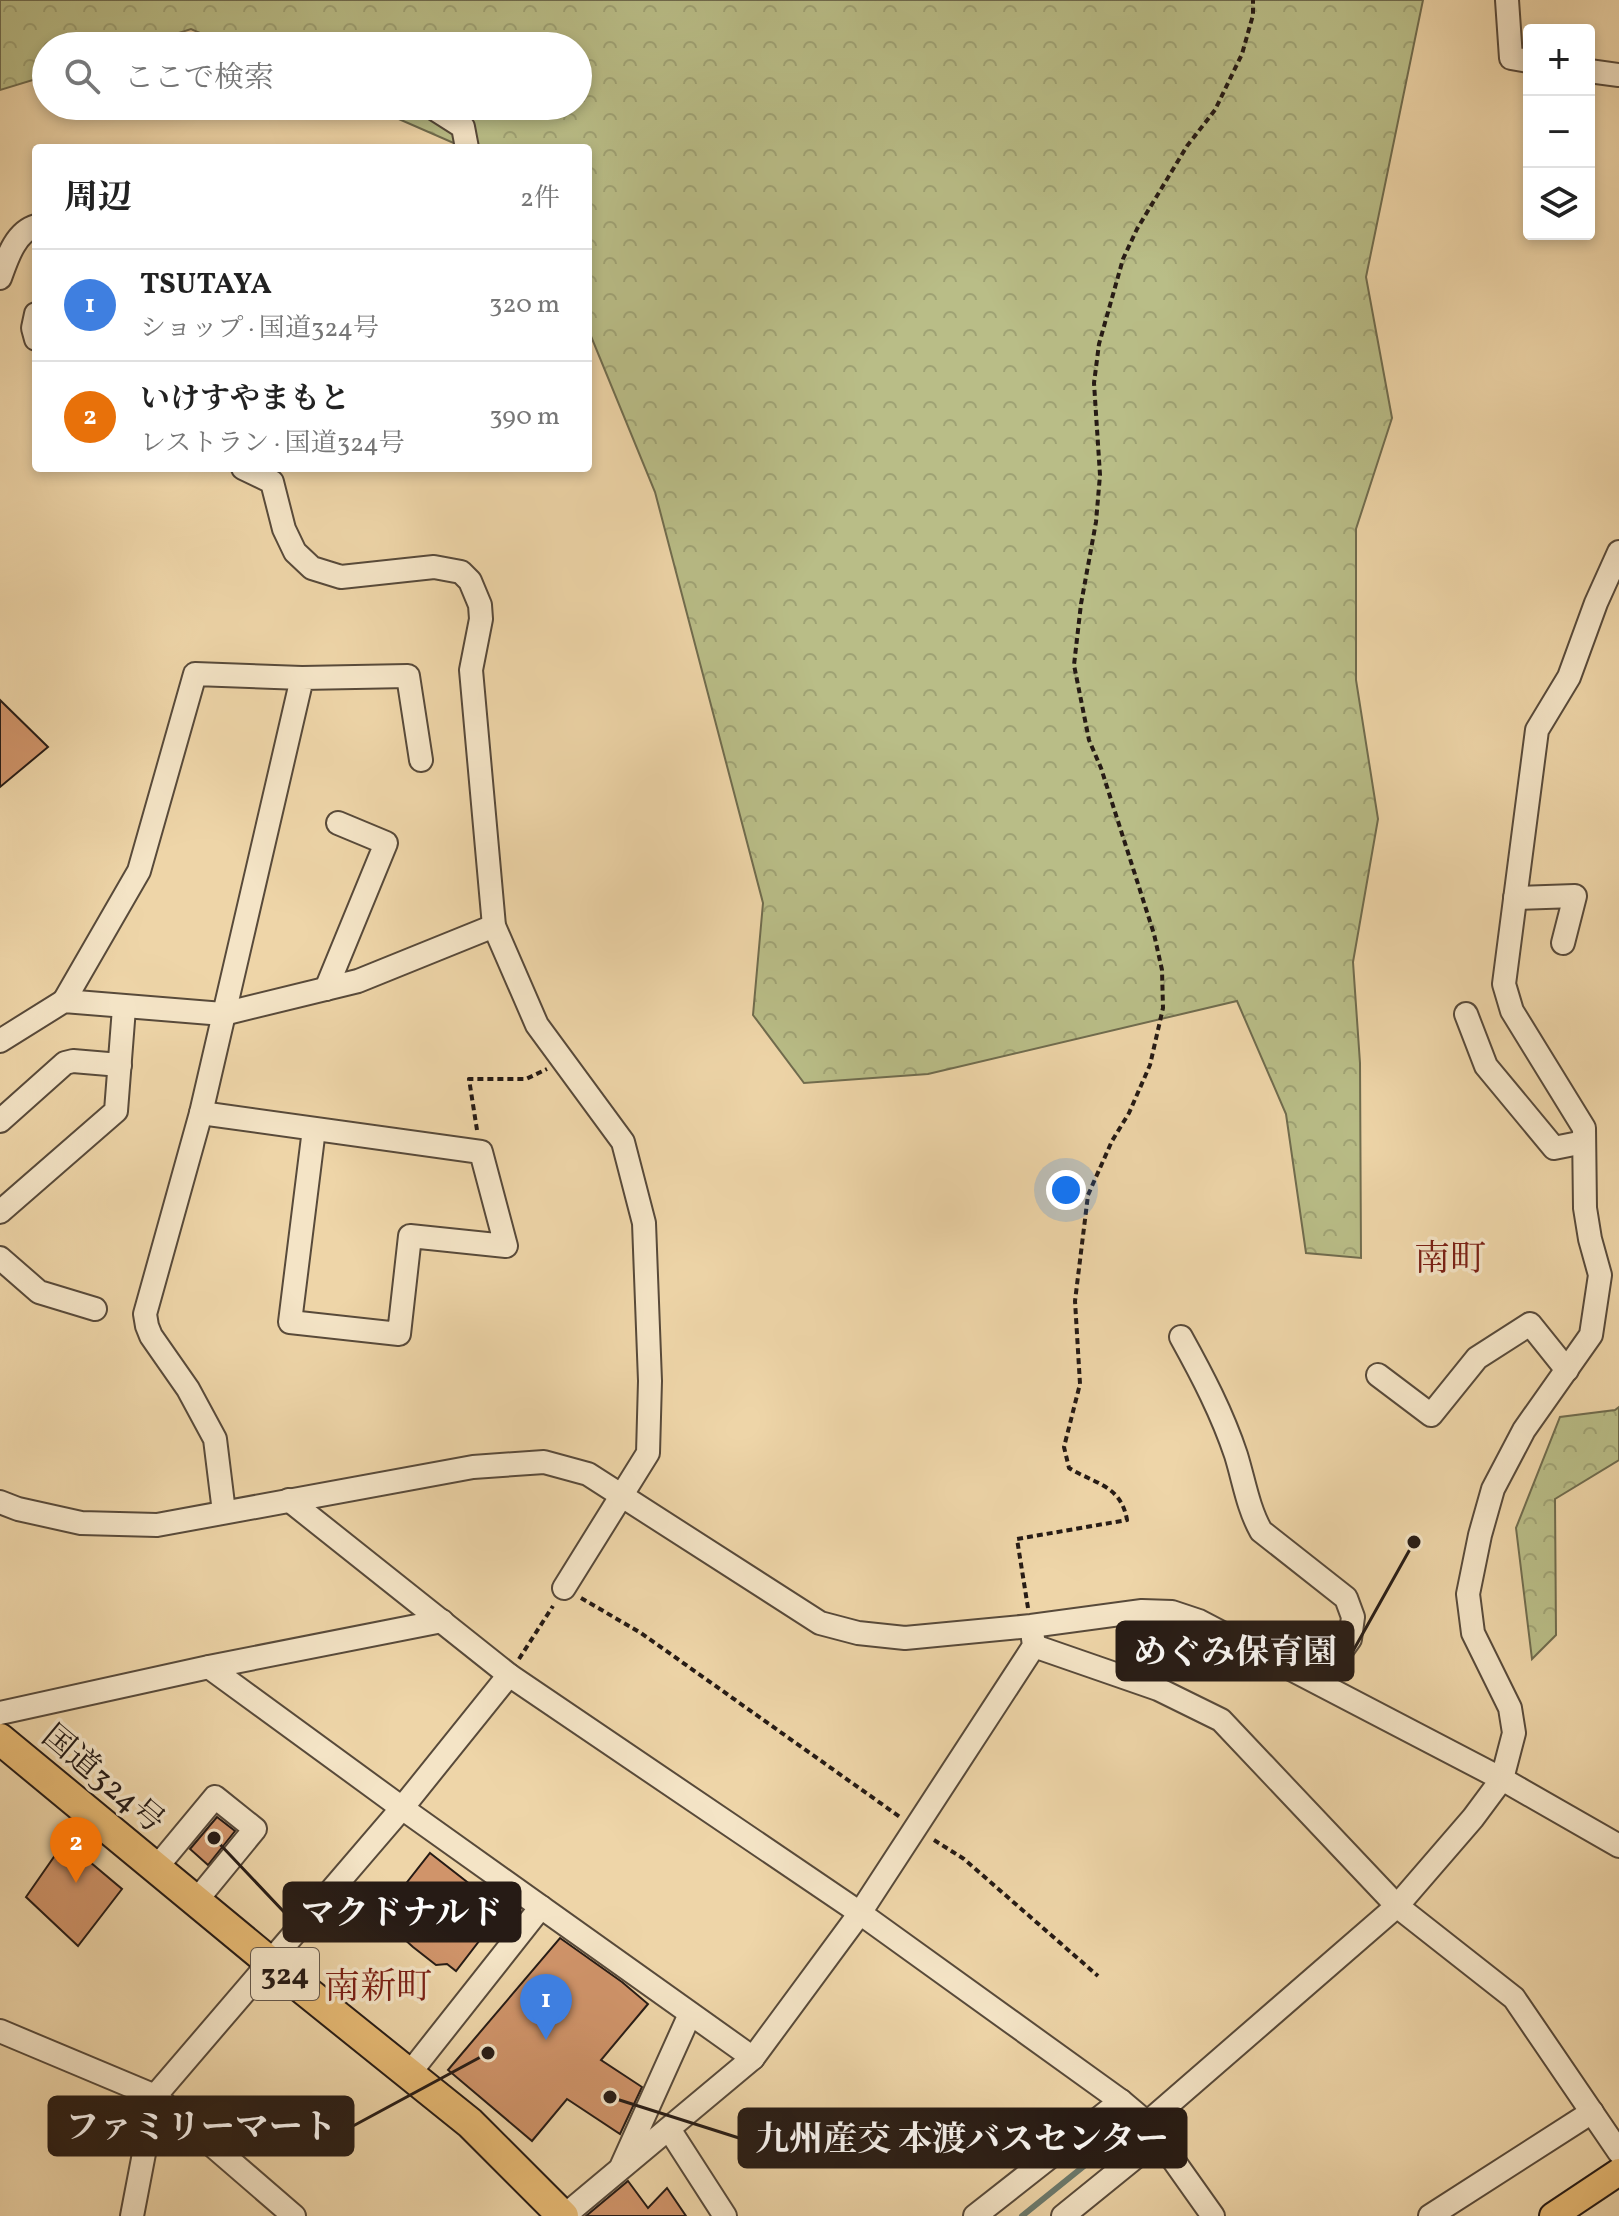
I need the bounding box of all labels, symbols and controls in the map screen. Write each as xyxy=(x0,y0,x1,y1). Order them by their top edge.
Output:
map controls xyxy=(1523,24,1595,240)
button: + xyxy=(1523,24,1595,96)
search box xyxy=(32,32,592,120)
icon: search xyxy=(60,54,104,98)
text: ここで検索 xyxy=(124,58,274,100)
button: − xyxy=(1523,96,1595,168)
button: layers xyxy=(1523,168,1595,240)
text: 周辺 xyxy=(64,176,132,223)
text: 2件 xyxy=(520,181,560,217)
text: TSUTAYA xyxy=(140,264,272,306)
text: 1 xyxy=(85,287,95,323)
text: 320 m xyxy=(489,287,560,323)
text: ショップ · 国道324号 xyxy=(140,311,379,347)
text: いけすやまもと xyxy=(140,379,350,421)
text: 2 xyxy=(83,399,97,435)
text: 390 m xyxy=(489,399,560,435)
text: レストラン · 国道324号 xyxy=(140,426,405,462)
your location xyxy=(1046,1170,1086,1210)
district label: 南町 xyxy=(1414,1236,1486,1286)
callout: めぐみ保育園 xyxy=(1117,1622,1353,1680)
text: めぐみ保育園 xyxy=(1133,1631,1337,1678)
street label: 国道324号 xyxy=(31,1716,173,1845)
pin: 2 xyxy=(50,1817,102,1883)
callout: マクドナルド xyxy=(284,1883,520,1941)
text: マクドナルド xyxy=(301,1892,503,1939)
road number: 324 xyxy=(251,1948,319,2000)
district label: 南新町 xyxy=(324,1964,432,2014)
pin: 1 xyxy=(520,1974,572,2040)
callout: ファミリーマート xyxy=(49,2097,353,2155)
text: ファミリーマート xyxy=(65,2106,337,2153)
callout: 九州産交 本渡バスセンター xyxy=(739,2109,1186,2167)
text: 九州産交 本渡バスセンター xyxy=(755,2118,1169,2165)

